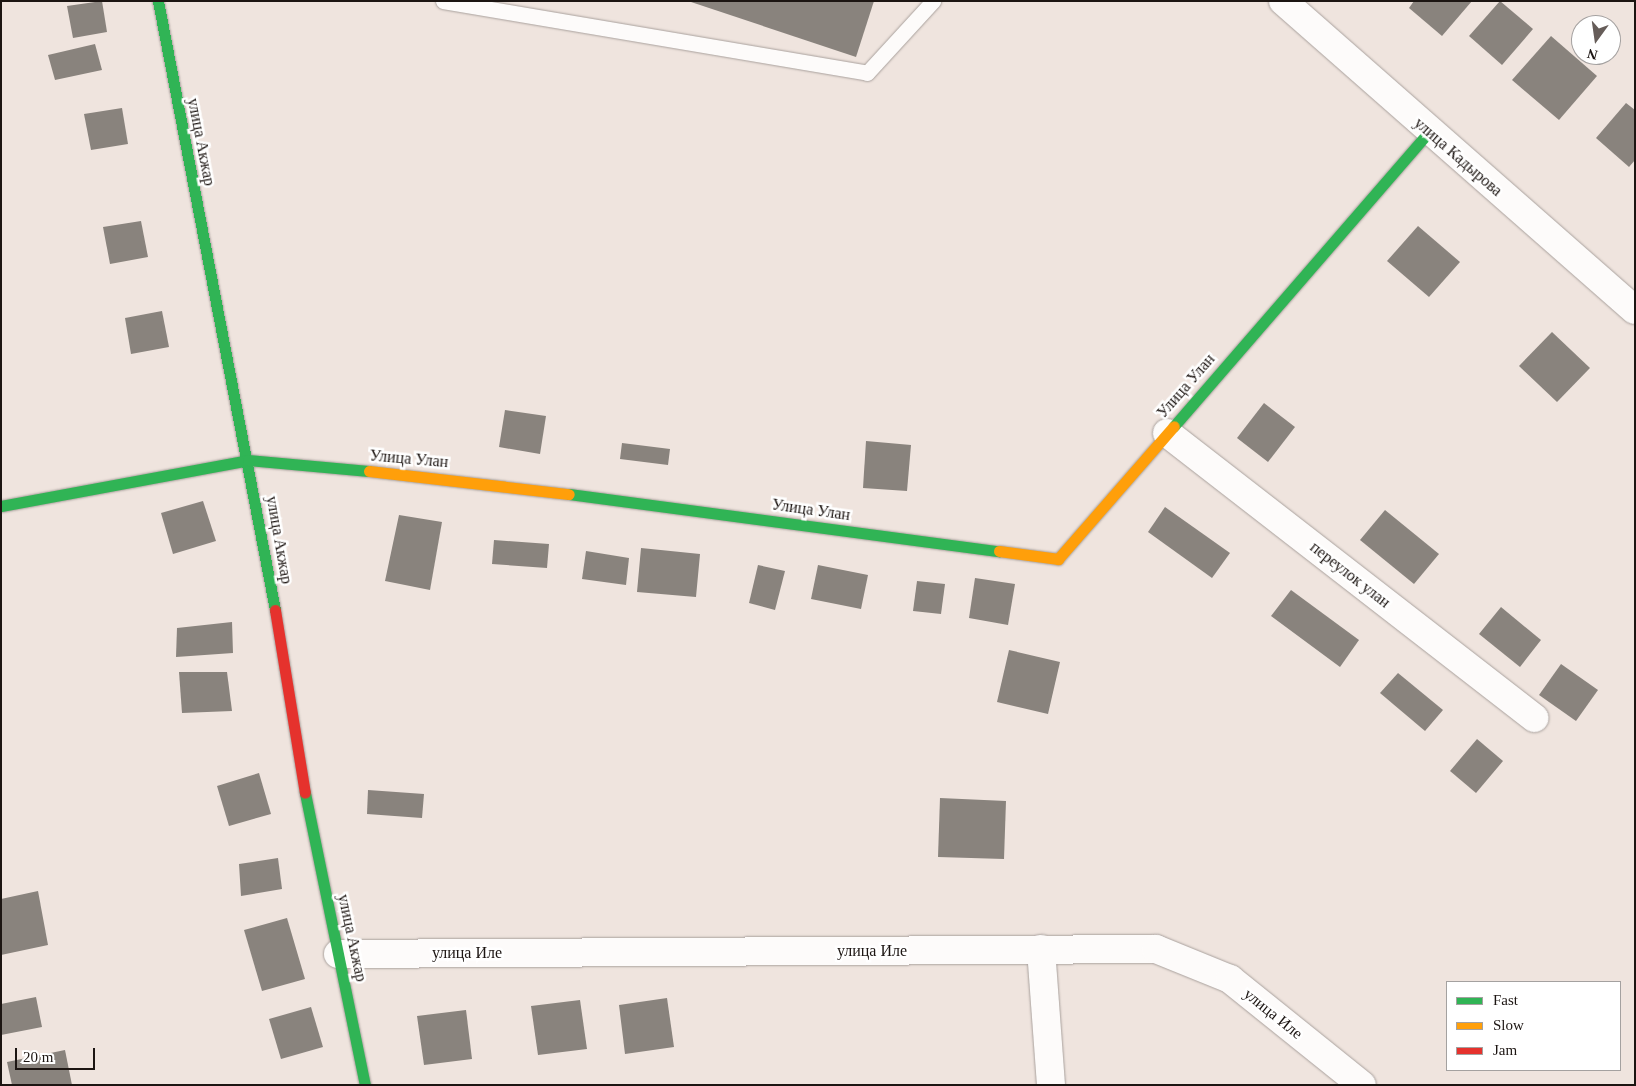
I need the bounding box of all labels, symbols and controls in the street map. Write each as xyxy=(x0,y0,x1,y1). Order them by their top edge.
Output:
north arrow xyxy=(1571,15,1621,65)
text: N xyxy=(1586,46,1599,63)
street label: улица Акжар xyxy=(183,96,219,188)
street label: улица Кадырова xyxy=(1410,114,1506,200)
street label: Улица Улан xyxy=(1153,350,1219,422)
street label: Улица Улан xyxy=(369,446,449,472)
street label: улица Акжар xyxy=(262,495,296,585)
street label: Улица Улан xyxy=(771,495,851,525)
street label: переулок улан xyxy=(1306,538,1394,612)
street label: улица Акжар xyxy=(333,892,371,984)
street label: улица Иле xyxy=(837,941,907,961)
street label: улица Иле xyxy=(432,943,502,963)
legend xyxy=(1446,981,1621,1071)
street label: улица Иле xyxy=(1240,984,1306,1044)
text: Fast xyxy=(1493,992,1518,1008)
text: Slow xyxy=(1493,1017,1524,1033)
scale bar xyxy=(18,1038,98,1070)
text: Jam xyxy=(1493,1042,1517,1058)
text: 20 m xyxy=(23,1049,53,1065)

